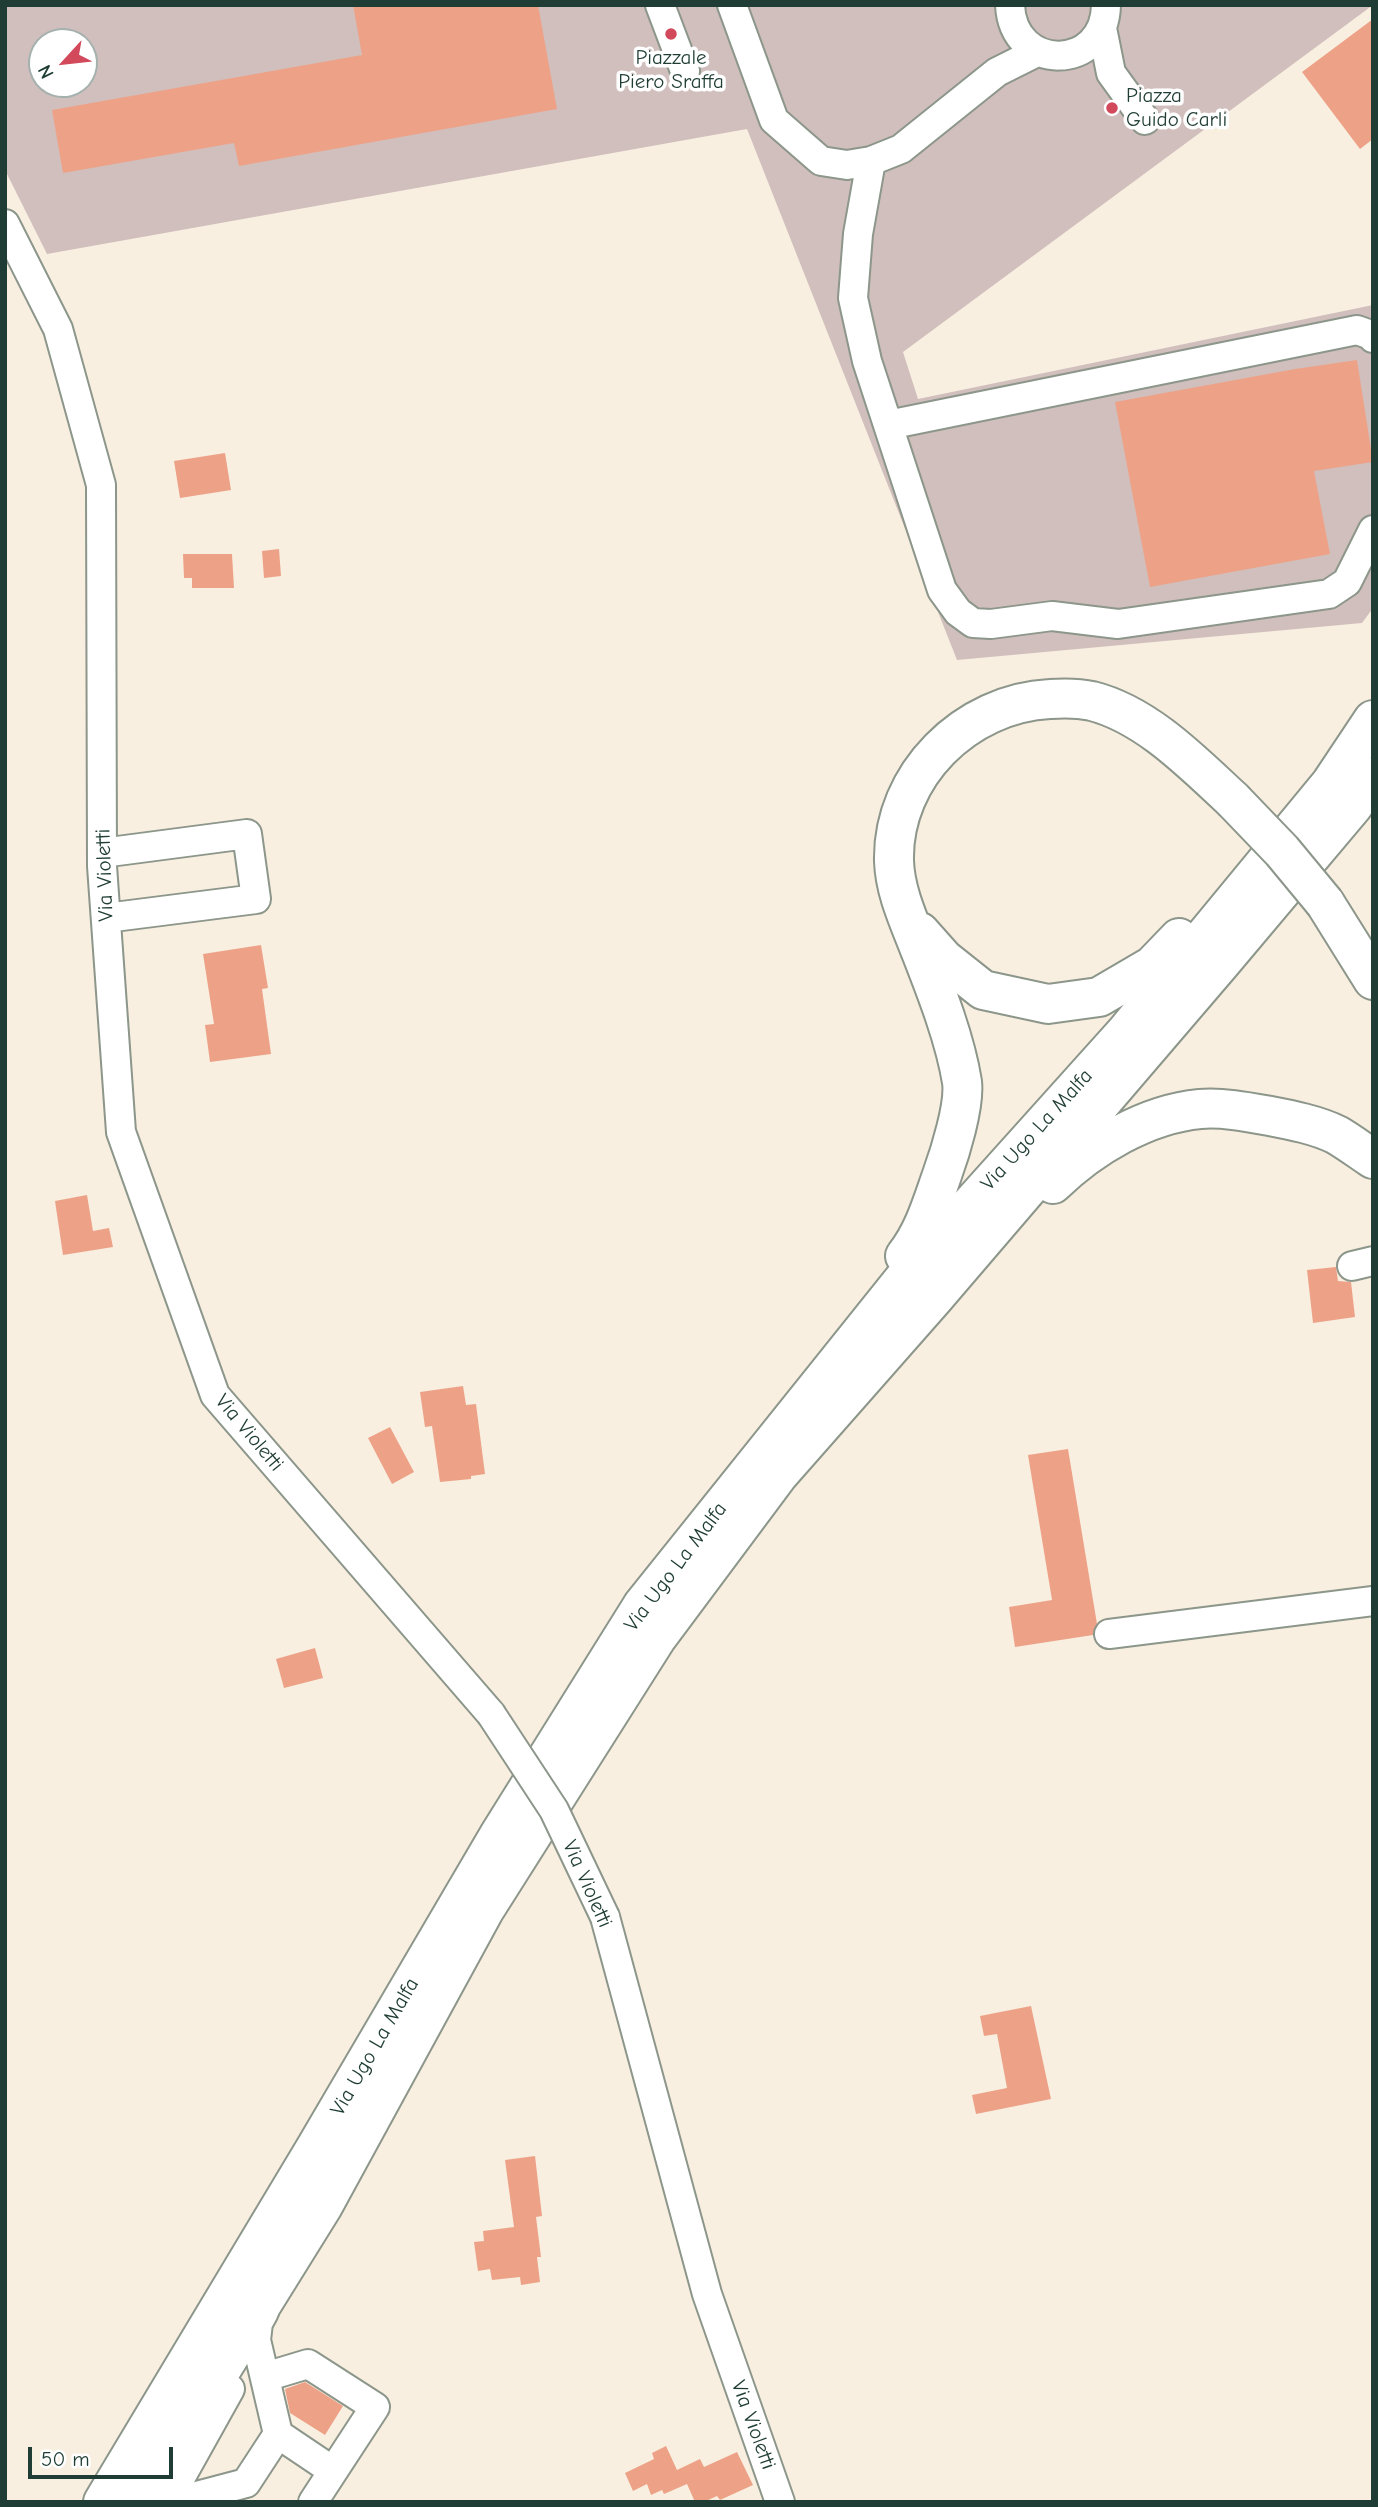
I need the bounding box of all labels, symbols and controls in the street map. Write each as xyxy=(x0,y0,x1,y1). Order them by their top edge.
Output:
marker: Piazzale Piero Sraffa xyxy=(663,26,679,42)
north arrow xyxy=(28,28,98,98)
place label: Piazzale Piero Sraffa xyxy=(618,45,724,95)
text: N xyxy=(33,61,59,82)
place label: Piazza Guido Carli xyxy=(1126,83,1227,133)
marker: Piazza Guido Carli xyxy=(1104,100,1120,116)
street label: Via Violetti xyxy=(91,828,119,922)
street label: Via Ugo La Malfa xyxy=(976,1064,1098,1196)
street label: Via Violetti xyxy=(209,1389,289,1477)
street label: Via Ugo La Malfa xyxy=(619,1498,733,1636)
street label: Via Violetti xyxy=(557,1836,617,1932)
street label: Via Ugo La Malfa xyxy=(325,1974,425,2120)
street label: Via Violetti xyxy=(725,2377,781,2473)
scale bar xyxy=(32,2434,177,2478)
text: 50 m xyxy=(41,2447,90,2471)

